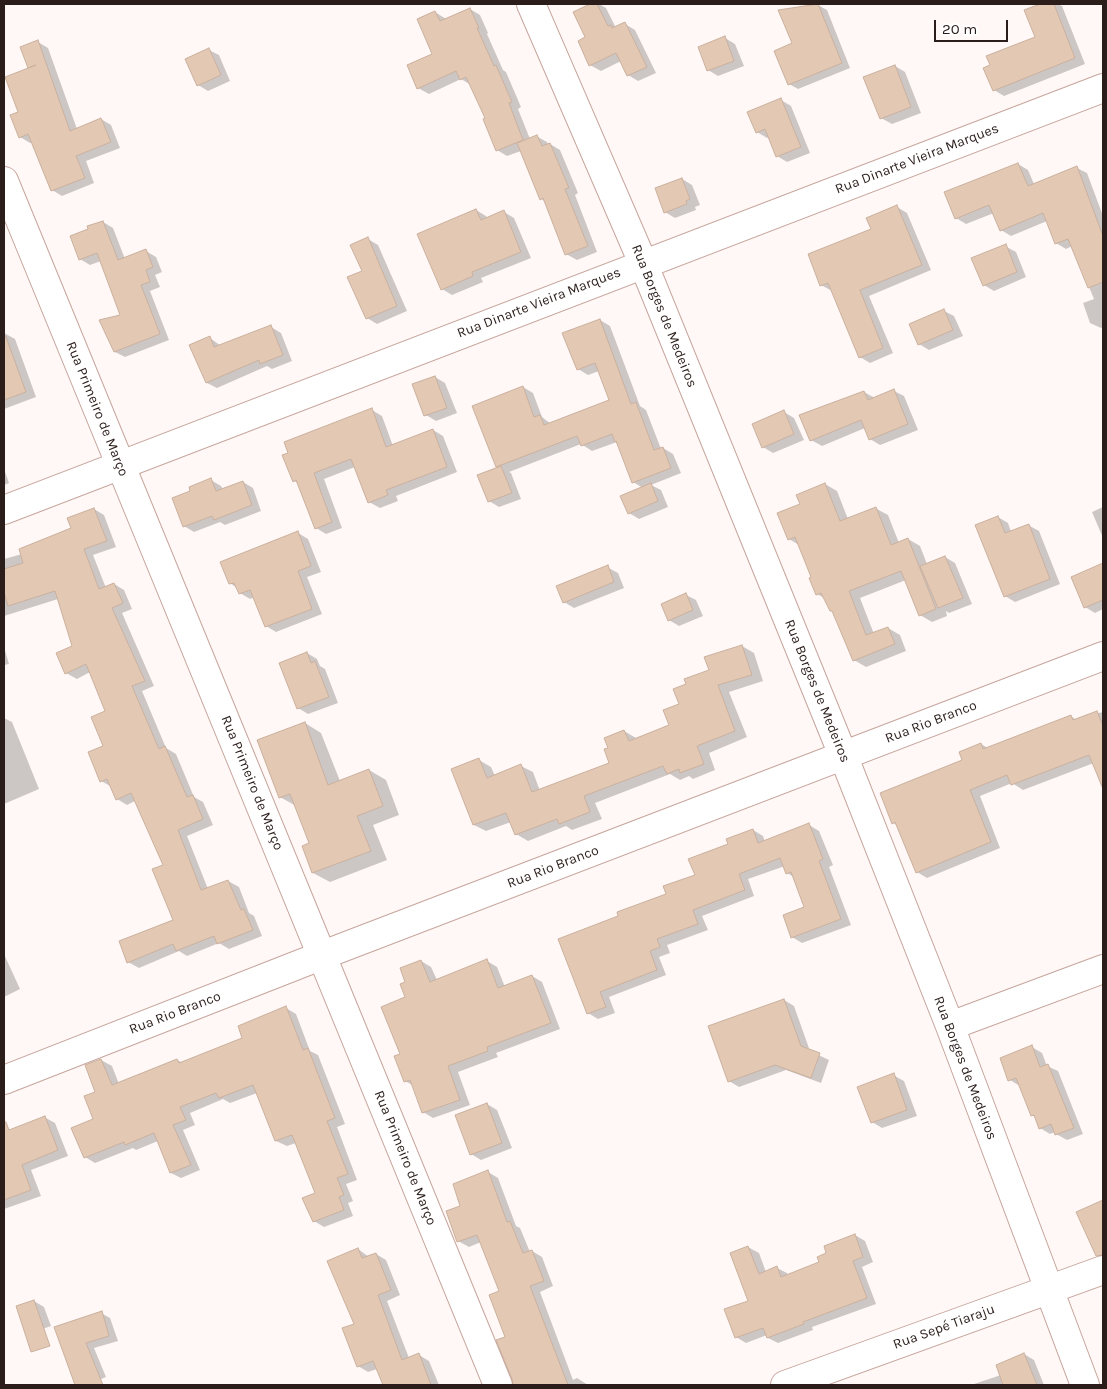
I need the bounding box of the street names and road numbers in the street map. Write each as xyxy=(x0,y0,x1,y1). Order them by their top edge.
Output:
street label: Rua Dinarte Vieira Marques xyxy=(833,120,1001,198)
street label: Rua Borges de Medeiros xyxy=(628,242,700,390)
street label: Rua Dinarte Vieira Marques xyxy=(455,264,623,342)
street label: Rua Primeiro de Março xyxy=(62,339,132,479)
street label: Rua Borges de Medeiros xyxy=(781,617,853,765)
street label: Rua Rio Branco xyxy=(883,697,979,747)
street label: Rua Primeiro de Março xyxy=(217,713,287,853)
street label: Rua Rio Branco xyxy=(505,842,601,892)
street label: Rua Rio Branco xyxy=(127,988,223,1038)
street label: Rua Borges de Medeiros xyxy=(930,994,1000,1142)
street label: Rua Primeiro de Março xyxy=(370,1088,440,1228)
street label: Rua Sepé Tiaraju xyxy=(891,1301,997,1353)

